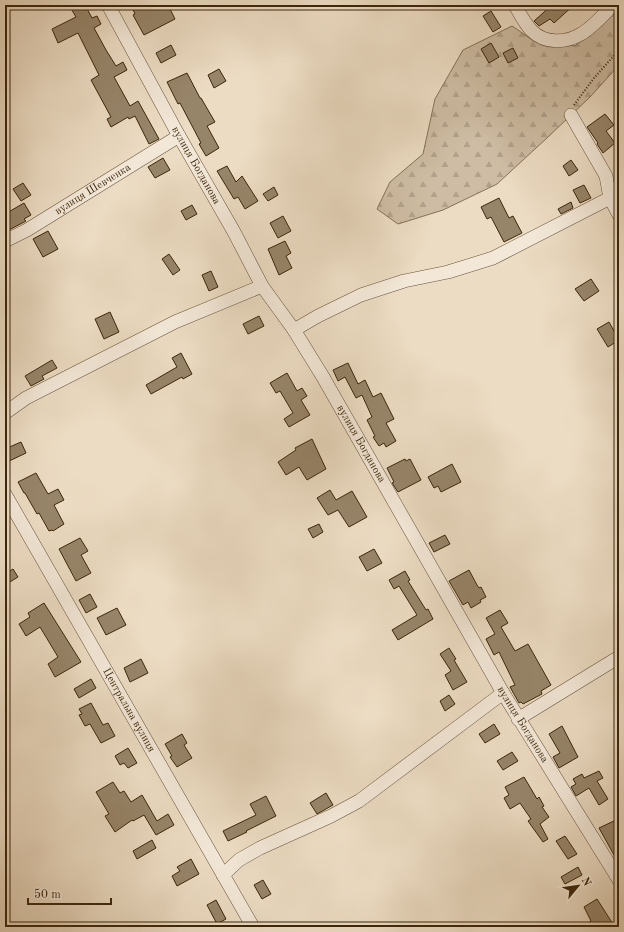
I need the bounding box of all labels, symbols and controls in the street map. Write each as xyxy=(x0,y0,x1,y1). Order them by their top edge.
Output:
street label: вулиця Богданова xyxy=(170,125,223,207)
street label: вулиця Шевченка xyxy=(53,161,133,217)
street label: вулиця Богданова xyxy=(335,403,388,485)
street label: Центральна вулиця xyxy=(100,666,157,754)
street label: вулиця Богданова xyxy=(495,685,551,765)
north arrow xyxy=(558,866,598,906)
text: N xyxy=(579,876,593,889)
scale bar xyxy=(28,880,111,906)
text: 50 m xyxy=(34,888,61,901)

